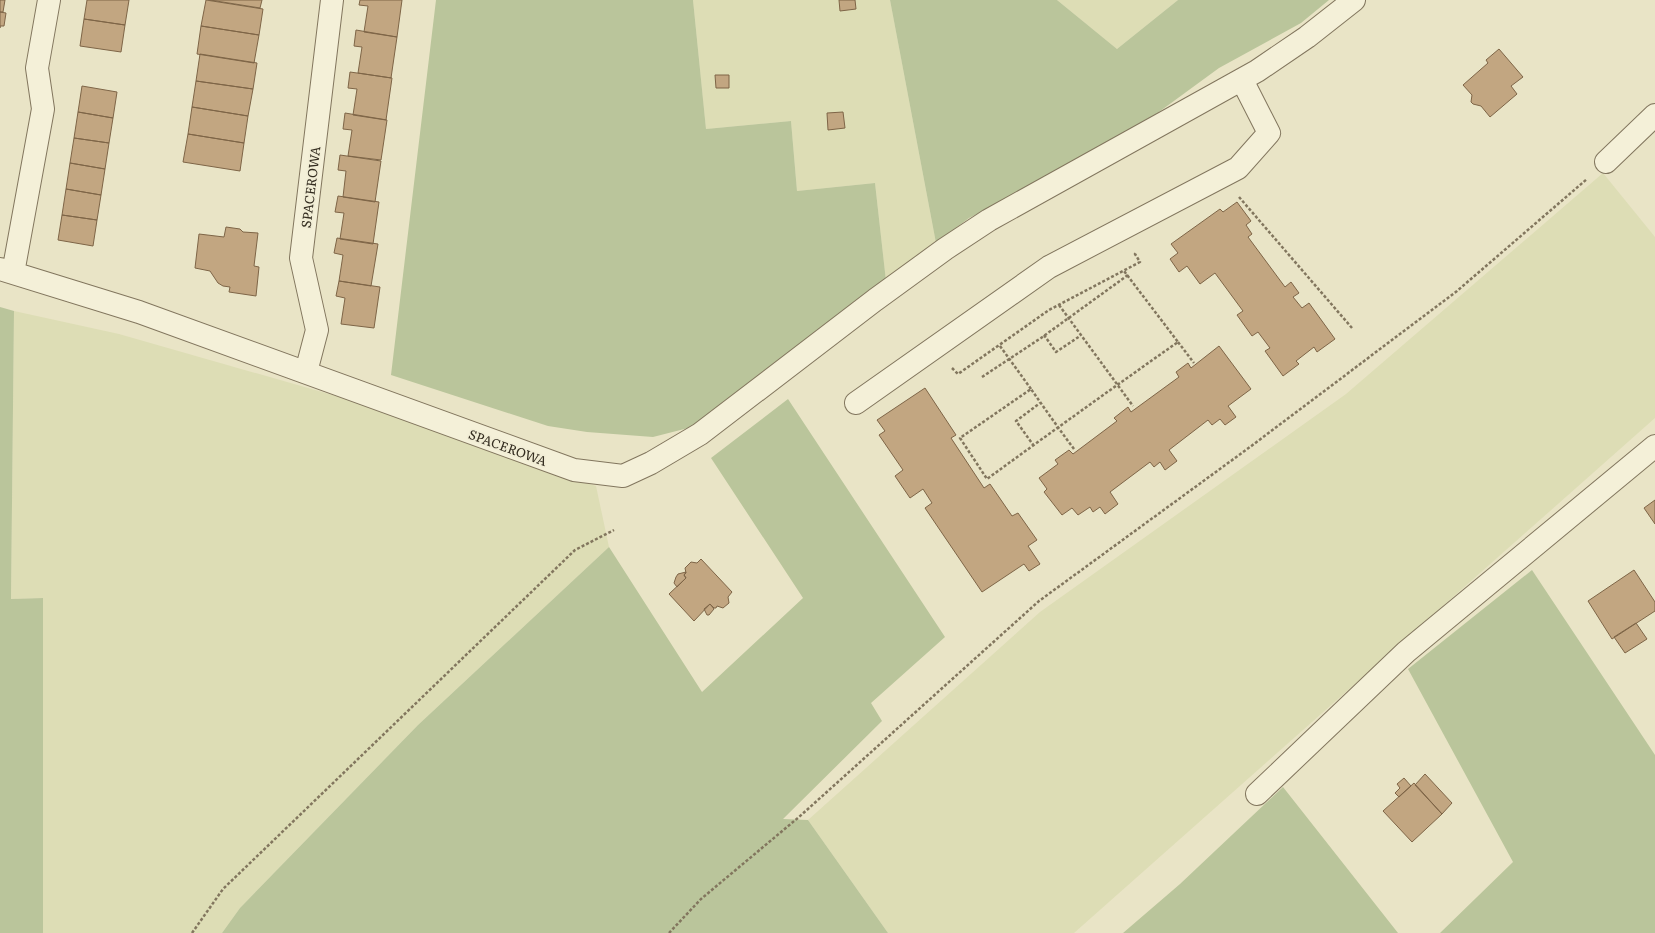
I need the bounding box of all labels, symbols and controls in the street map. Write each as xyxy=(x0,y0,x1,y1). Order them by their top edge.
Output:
street label: SPACEROWA xyxy=(296,145,325,229)
street label: SPACEROWA xyxy=(466,424,550,470)

